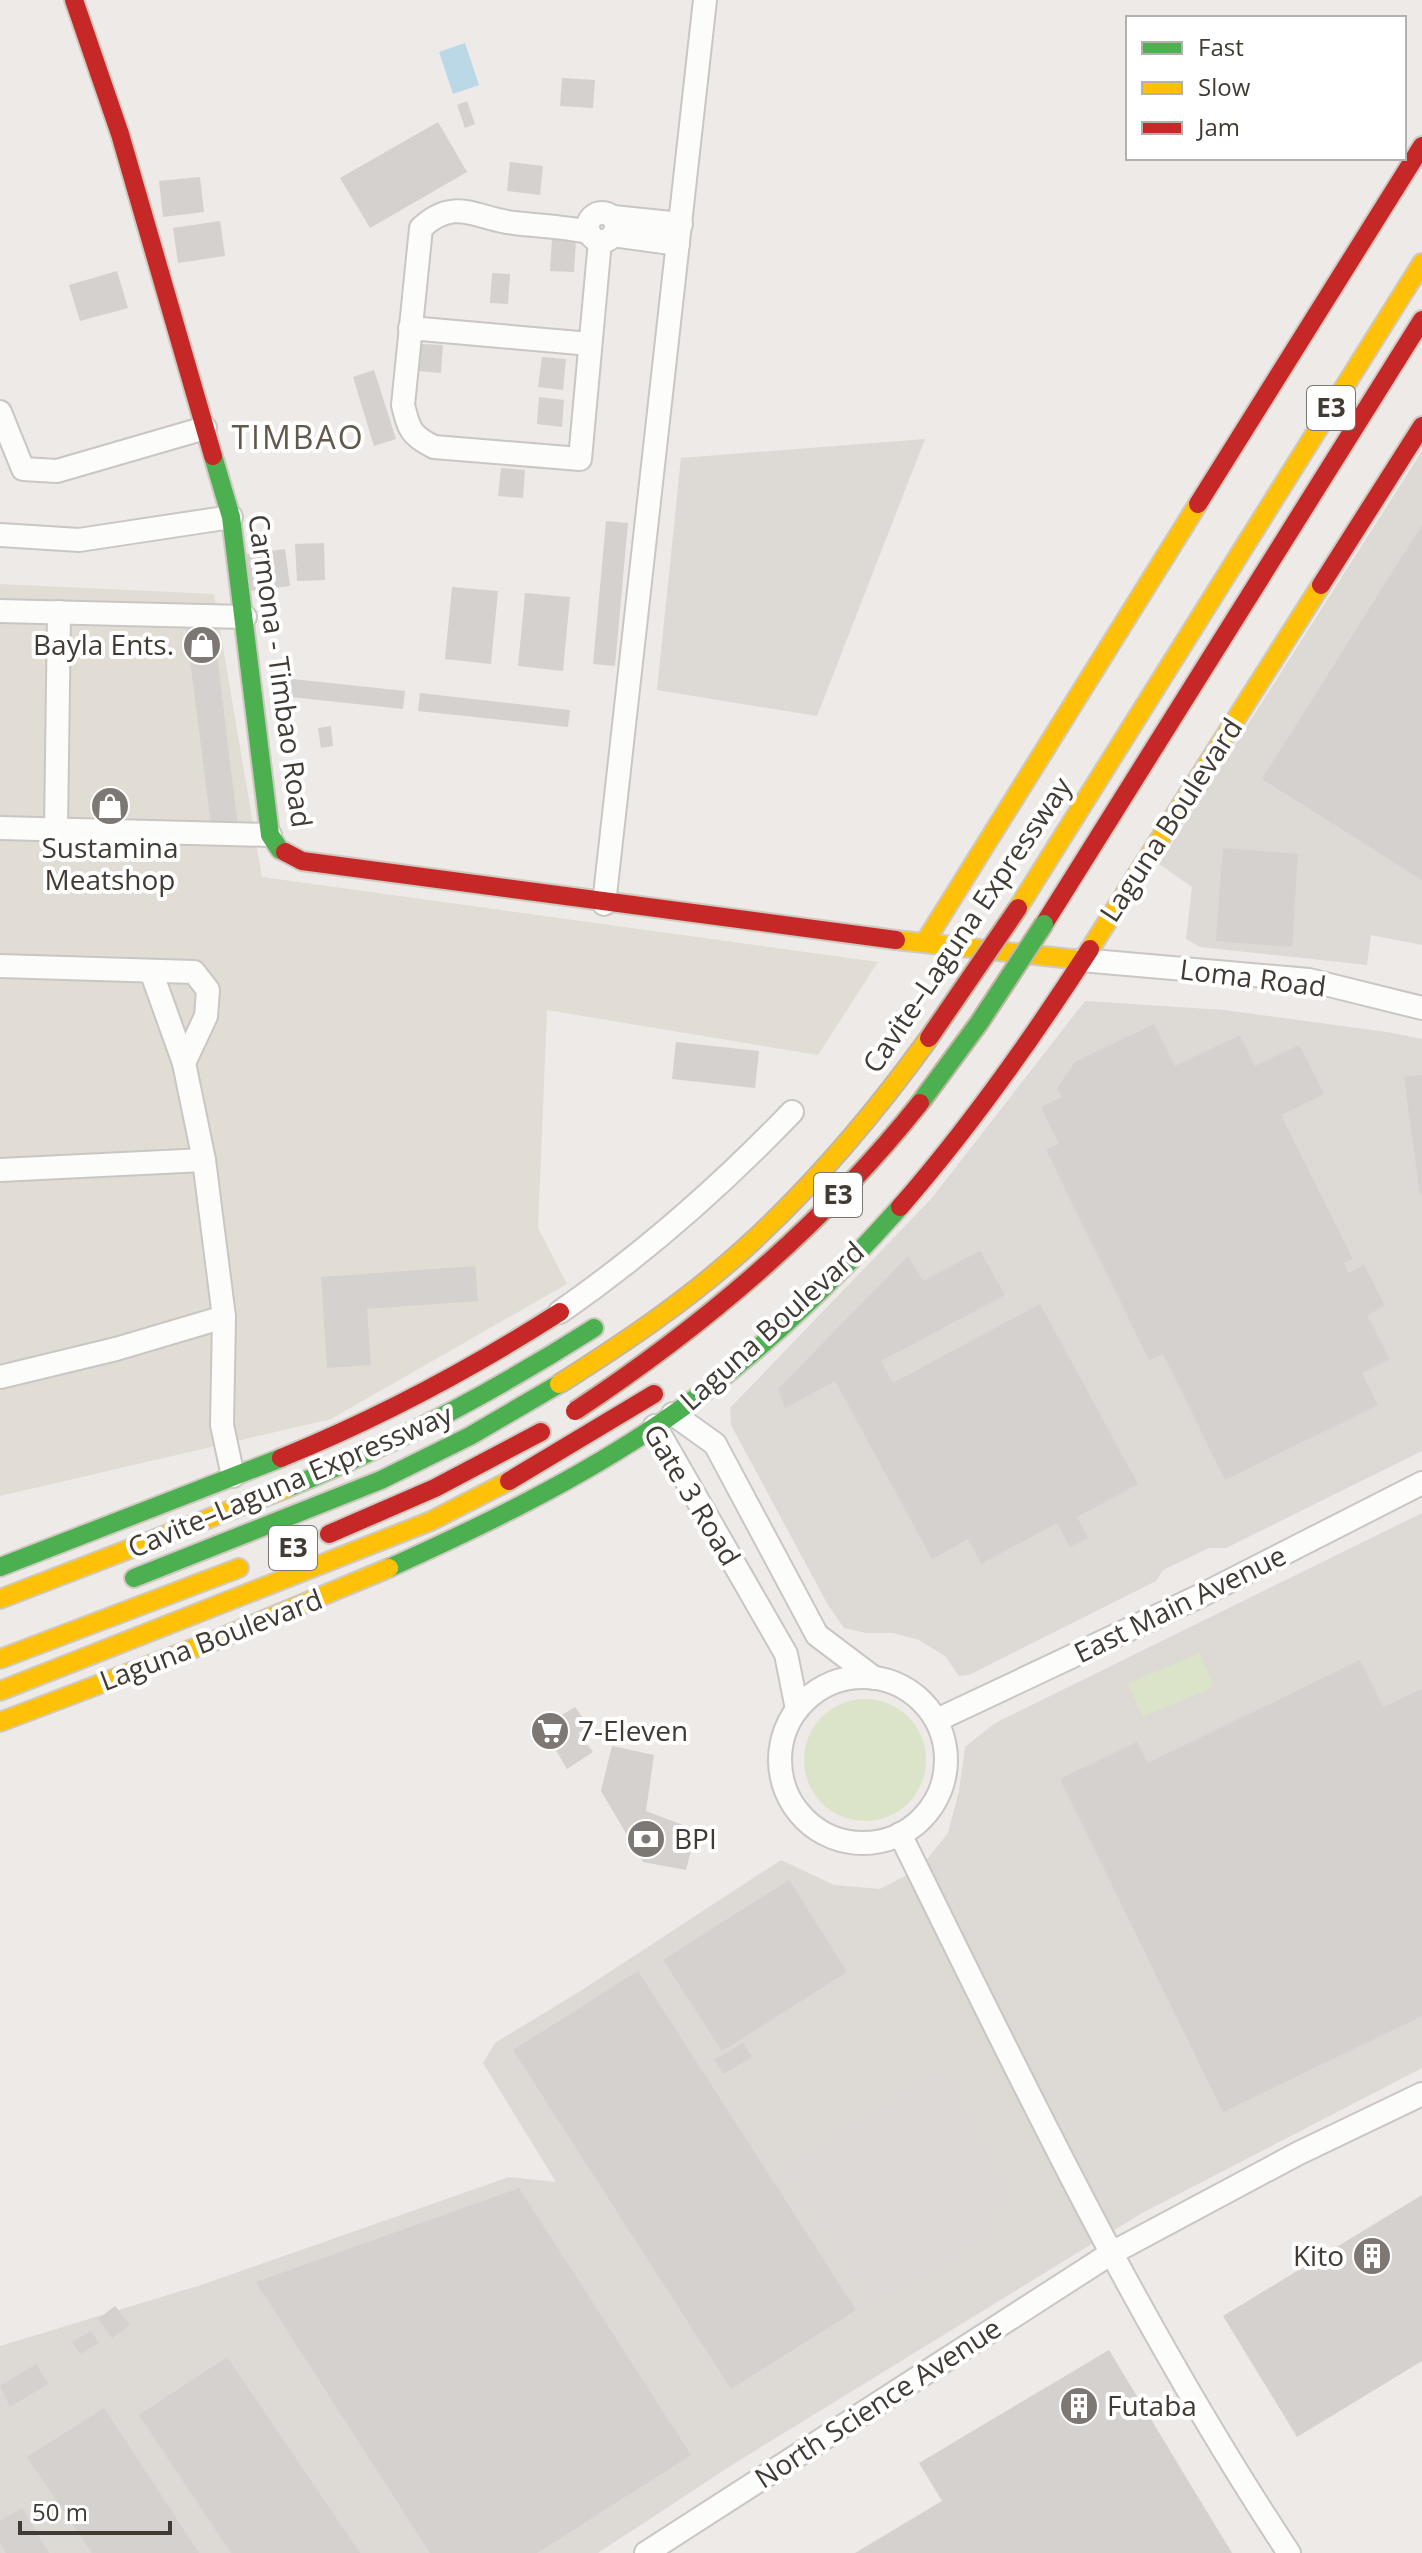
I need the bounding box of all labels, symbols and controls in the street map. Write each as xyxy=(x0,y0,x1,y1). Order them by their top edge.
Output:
legend xyxy=(1126,16,1406,160)
text: Fast xyxy=(1198,30,1244,63)
text: Slow xyxy=(1198,70,1251,103)
text: Jam xyxy=(1196,110,1240,143)
road number: E3 xyxy=(1307,386,1355,430)
district label: TIMBAO xyxy=(231,415,365,458)
street label: Carmona - Timbao Road xyxy=(240,512,322,830)
shop icon: Bayla Ents. xyxy=(181,624,223,666)
place label: Bayla Ents. xyxy=(33,625,174,663)
street label: Laguna Boulevard xyxy=(1090,710,1250,929)
street label: Cavite–Laguna Expressway xyxy=(853,768,1080,1080)
shop icon: Sustamina Meatshop xyxy=(89,785,131,827)
place label: Sustamina Meatshop xyxy=(41,828,179,898)
street label: Loma Road xyxy=(1178,949,1328,1005)
road number: E3 xyxy=(814,1173,862,1217)
street label: Laguna Boulevard xyxy=(671,1232,872,1418)
street label: Cavite–Laguna Expressway xyxy=(122,1394,459,1566)
street label: Gate 3 Road xyxy=(636,1417,750,1572)
road number: E3 xyxy=(269,1526,317,1570)
street label: East Main Avenue xyxy=(1067,1535,1292,1671)
street label: Laguna Boulevard xyxy=(94,1579,327,1699)
supermarket icon: 7-Eleven xyxy=(529,1710,571,1752)
place label: 7-Eleven xyxy=(578,1711,688,1749)
bank icon: BPI xyxy=(625,1818,667,1860)
place label: BPI xyxy=(674,1819,717,1857)
building icon: Kito xyxy=(1351,2235,1393,2277)
place label: Kito xyxy=(1293,2236,1344,2274)
street label: North Science Avenue xyxy=(747,2308,1008,2496)
building icon: Futaba xyxy=(1058,2385,1100,2427)
place label: Futaba xyxy=(1107,2386,1197,2424)
scale bar xyxy=(20,2485,170,2535)
text: 50 m xyxy=(32,2495,88,2528)

